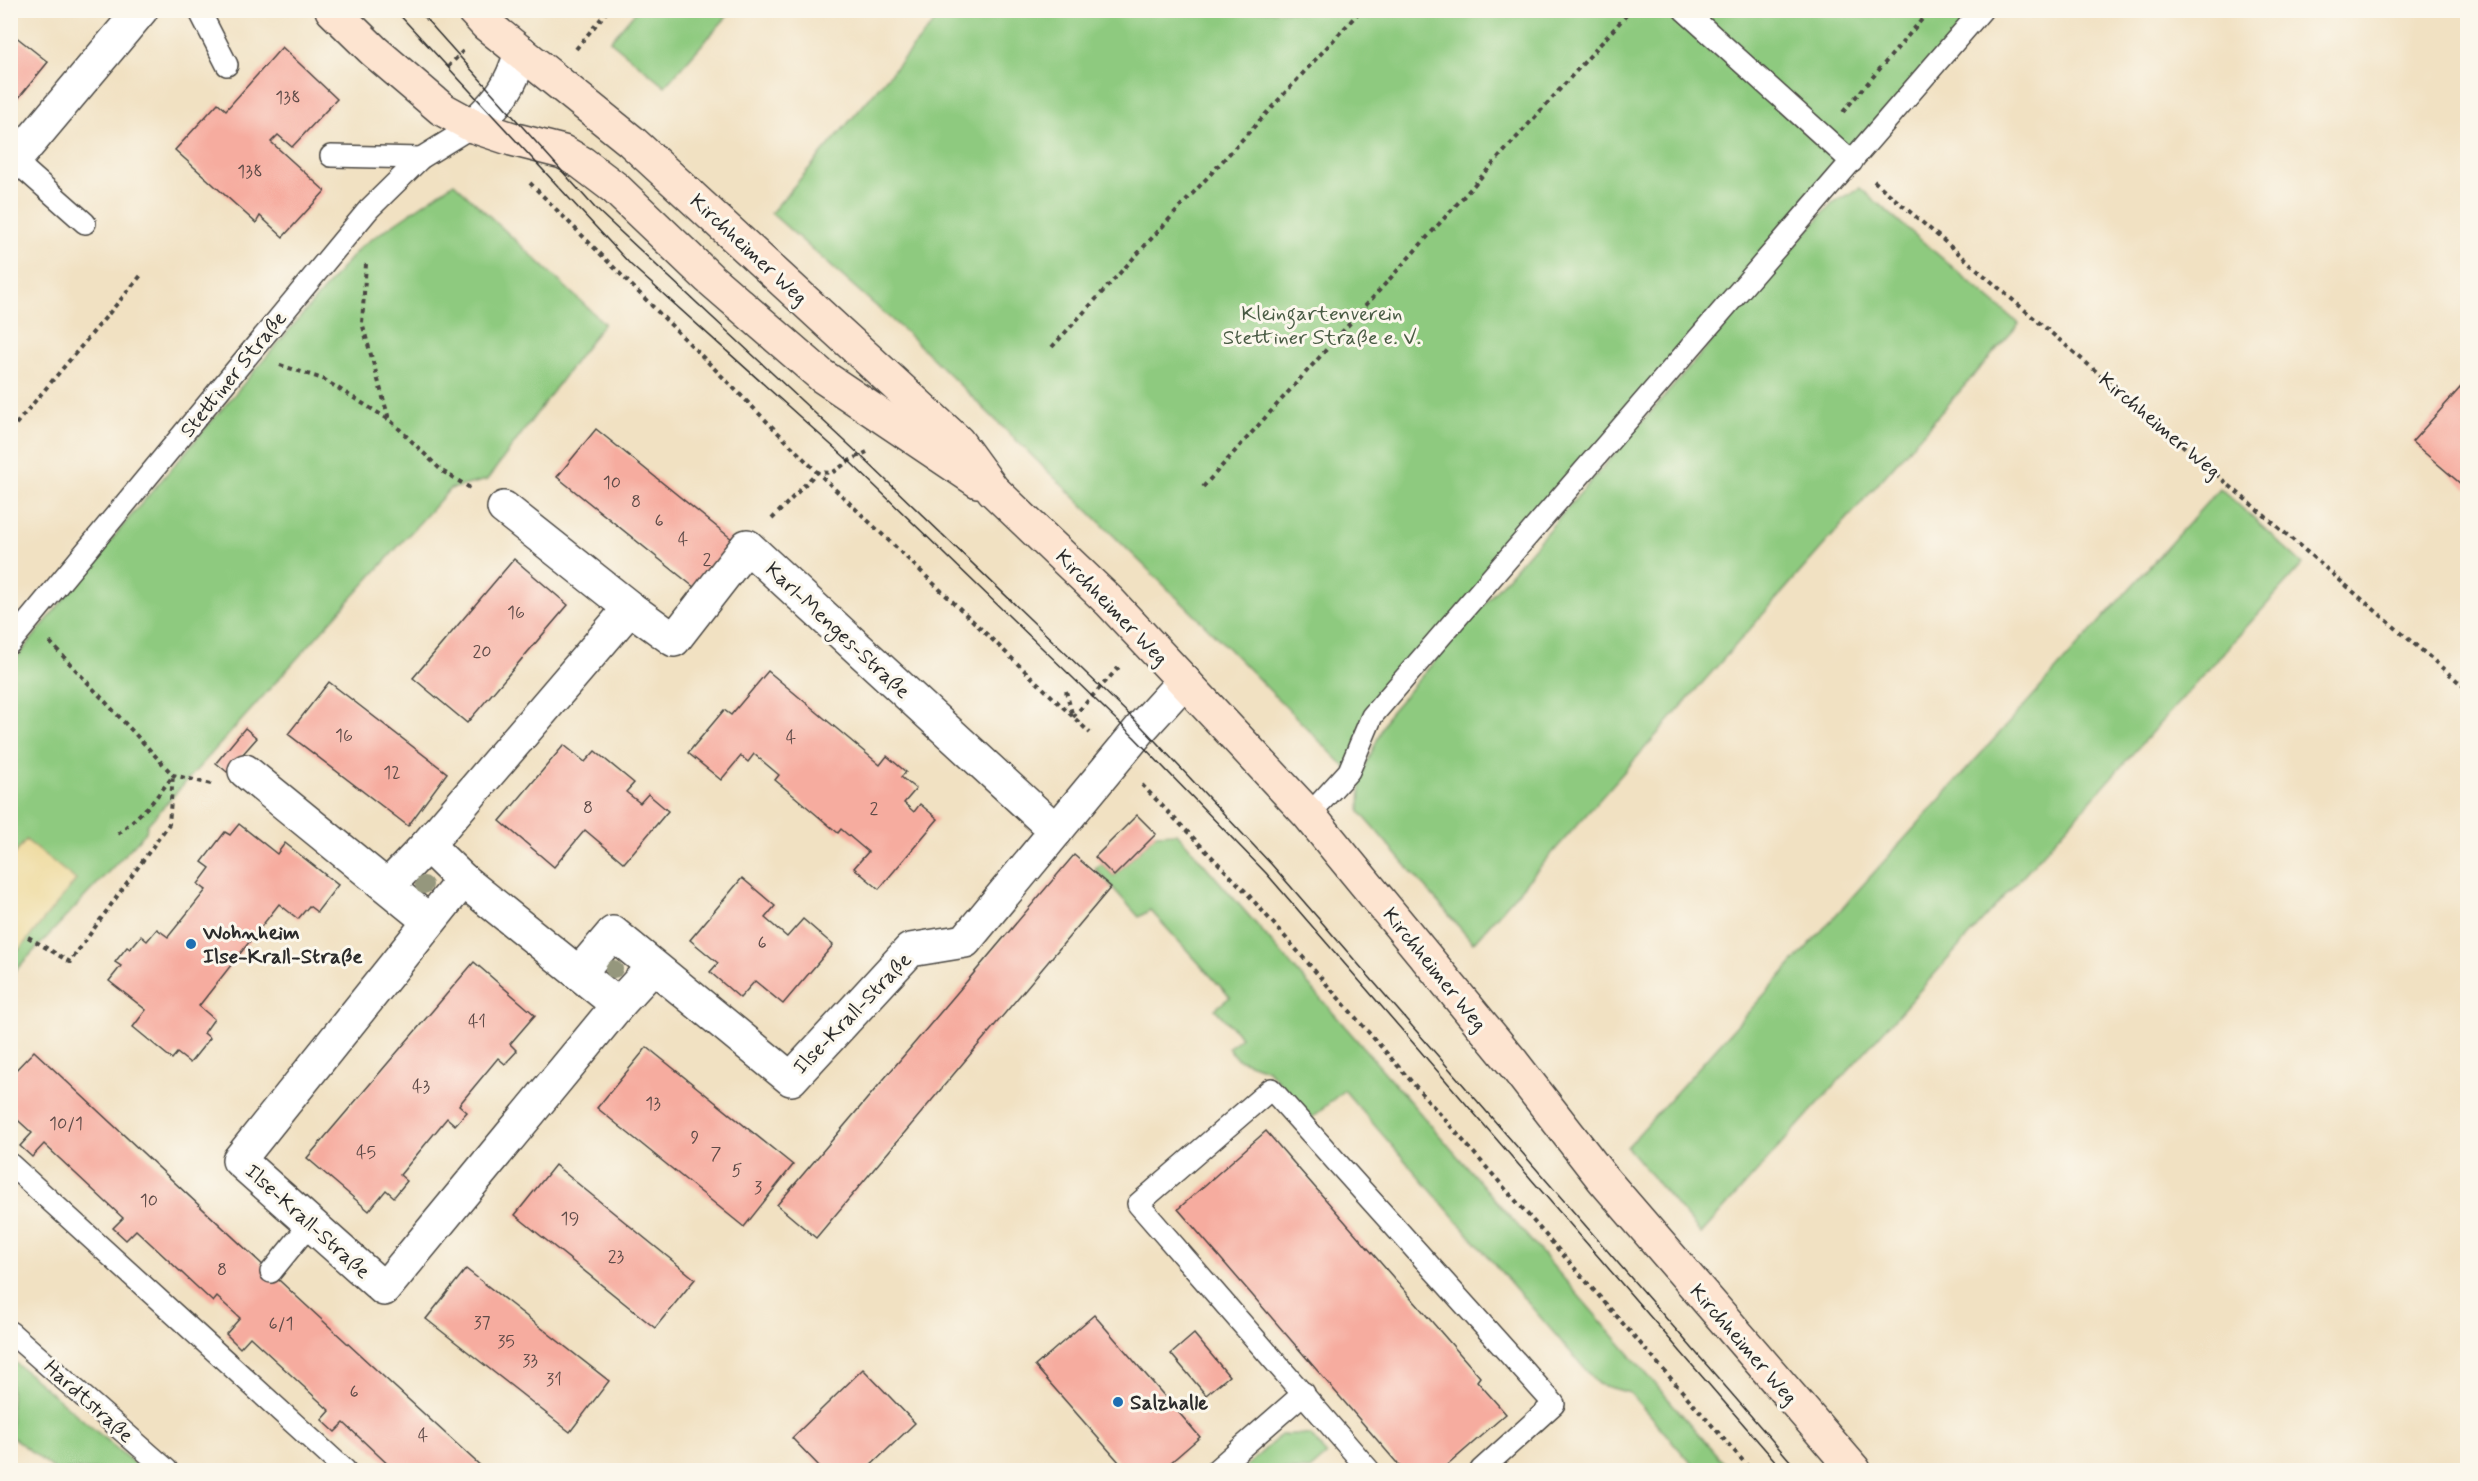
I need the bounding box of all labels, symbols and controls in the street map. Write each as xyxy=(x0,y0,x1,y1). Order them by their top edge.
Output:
house number: 138 xyxy=(275,86,301,110)
house number: 138 xyxy=(237,160,263,184)
street label: Kirchheimer Weg xyxy=(683,188,813,312)
park label: Kleingartenverein Stettiner Straße e. V. xyxy=(1223,300,1421,352)
street label: Stettiner Straße xyxy=(174,306,293,444)
street label: Kirchheimer Weg xyxy=(2092,366,2226,485)
house number: 10 xyxy=(603,471,621,495)
house number: 8 xyxy=(631,490,641,514)
house number: 6 xyxy=(654,509,664,533)
house number: 4 xyxy=(678,528,688,552)
street label: Kirchheimer Weg xyxy=(1049,544,1174,672)
house number: 2 xyxy=(703,548,712,572)
street label: Karl-Menges-Straße xyxy=(758,556,916,706)
house number: 16 xyxy=(507,601,525,625)
house number: 20 xyxy=(472,640,492,664)
house number: 16 xyxy=(335,724,353,748)
house number: 4 xyxy=(786,726,796,750)
house number: 12 xyxy=(383,761,401,785)
house number: 8 xyxy=(583,796,593,820)
house number: 2 xyxy=(870,797,879,821)
street label: Kirchheimer Weg xyxy=(1376,902,1493,1037)
place label: Wohnheim Ilse-Krall-Straße xyxy=(202,919,363,971)
house number: 6 xyxy=(757,931,767,955)
marker: Wohnheim Ilse-Krall-Straße xyxy=(184,937,198,951)
street label: Ilse-Krall-Straße xyxy=(787,947,918,1081)
house number: 41 xyxy=(468,1010,486,1034)
house number: 43 xyxy=(412,1075,430,1099)
house number: 13 xyxy=(645,1092,661,1116)
house number: 10/1 xyxy=(49,1112,83,1136)
house number: 9 xyxy=(691,1126,700,1150)
house number: 45 xyxy=(356,1141,376,1165)
house number: 7 xyxy=(711,1142,722,1166)
street label: Ilse-Krall-Straße xyxy=(239,1158,376,1286)
house number: 5 xyxy=(732,1159,743,1183)
house number: 3 xyxy=(754,1176,762,1200)
house number: 10 xyxy=(140,1189,158,1213)
house number: 19 xyxy=(561,1207,579,1231)
house number: 23 xyxy=(608,1245,625,1269)
house number: 8 xyxy=(217,1258,227,1282)
street label: Kirchheimer Weg xyxy=(1683,1278,1803,1411)
house number: 37 xyxy=(473,1311,491,1335)
house number: 6/1 xyxy=(268,1312,294,1336)
house number: 35 xyxy=(497,1330,515,1354)
house number: 33 xyxy=(522,1349,538,1373)
street label: Hardtstraße xyxy=(37,1354,139,1450)
house number: 31 xyxy=(546,1368,562,1392)
house number: 6 xyxy=(349,1380,359,1404)
place label: Salzhalle xyxy=(1130,1389,1208,1417)
marker: Salzhalle xyxy=(1111,1395,1125,1409)
house number: 4 xyxy=(418,1424,428,1448)

